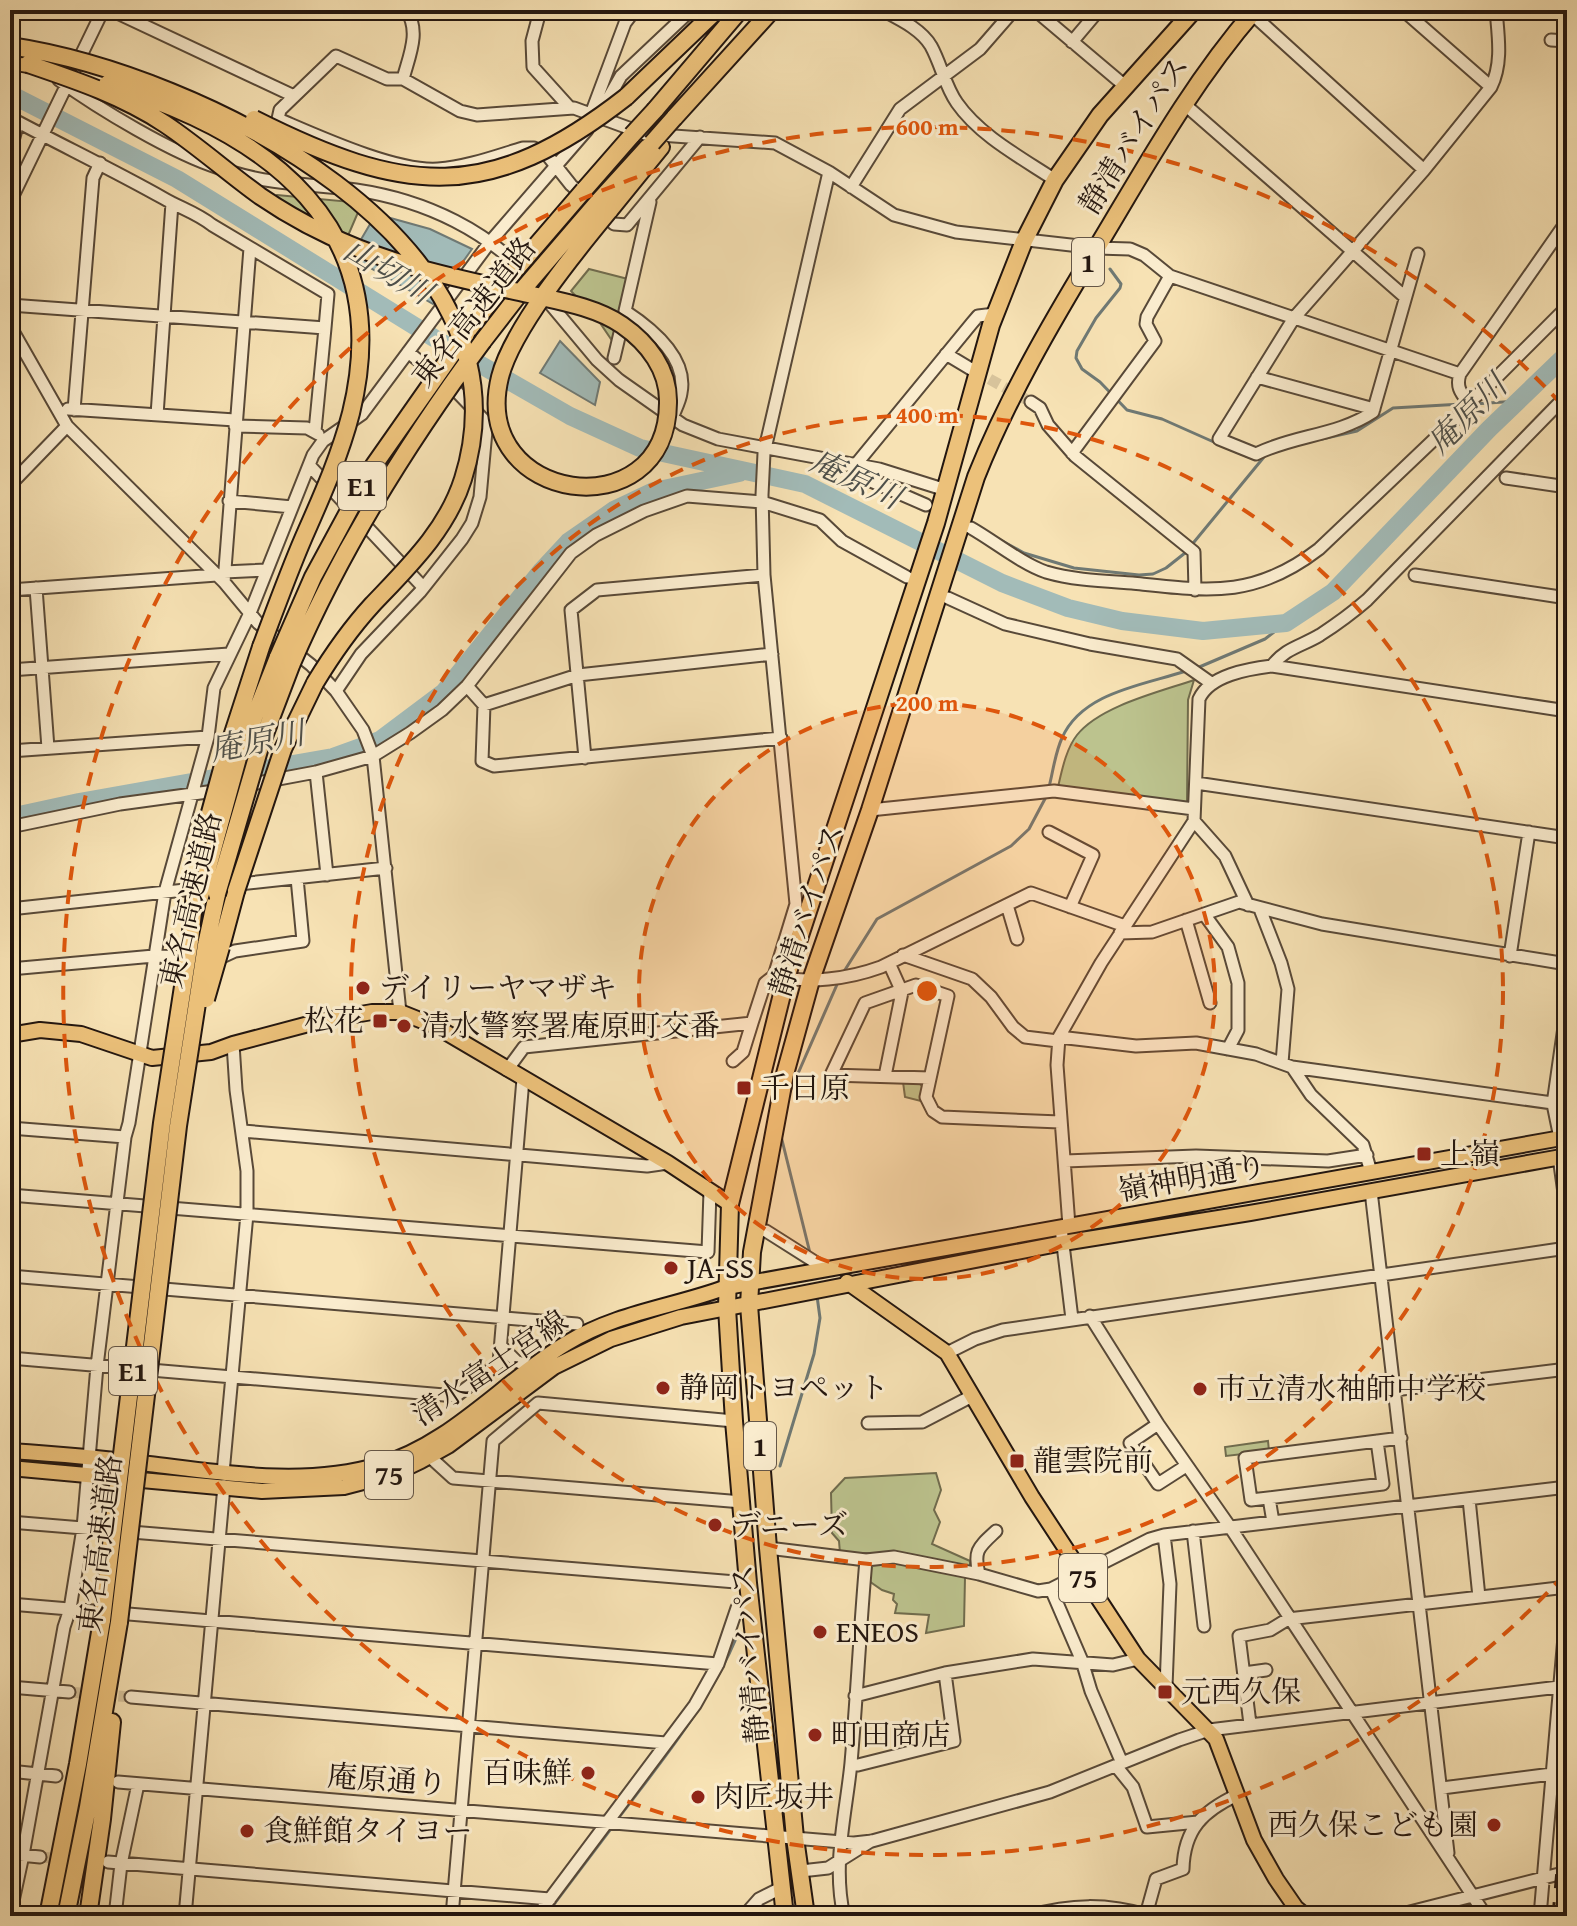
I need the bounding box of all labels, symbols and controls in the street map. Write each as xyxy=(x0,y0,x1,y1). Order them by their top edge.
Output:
street label: 静清バイパス xyxy=(1067,47,1199,222)
text: 600 m xyxy=(895,109,959,144)
water label: 山切川 xyxy=(335,226,444,317)
street label: 東名高速道路 xyxy=(400,227,546,396)
road number: 1 xyxy=(1072,238,1104,286)
water label: 庵原川 xyxy=(1416,361,1519,464)
text: 400 m xyxy=(895,397,959,432)
water label: 庵原川 xyxy=(803,437,912,521)
road number: E1 xyxy=(338,462,386,510)
text: 200 m xyxy=(895,685,959,720)
water label: 庵原川 xyxy=(205,708,311,773)
street label: 東名高速道路 xyxy=(148,807,232,992)
street label: 静清バイパス xyxy=(757,818,855,1002)
place label: デイリーヤマザキ xyxy=(379,965,617,1009)
centre of rings xyxy=(913,977,941,1005)
marker: デイリーヤマザキ xyxy=(354,979,372,997)
place label: 松花 xyxy=(304,998,364,1042)
place label: 清水警察署庵原町交番 xyxy=(420,1003,720,1047)
marker: 松花 xyxy=(371,1012,389,1030)
marker: 清水警察署庵原町交番 xyxy=(395,1017,413,1035)
place label: 千日原 xyxy=(760,1065,850,1109)
marker: 千日原 xyxy=(735,1079,753,1097)
place label: 上嶺 xyxy=(1440,1131,1500,1175)
street label: 嶺神明通り xyxy=(1114,1142,1270,1212)
marker: 上嶺 xyxy=(1415,1145,1433,1163)
place label: JA-SS xyxy=(683,1245,754,1289)
marker: JA-SS xyxy=(662,1259,680,1277)
street label: 清水富士宮線 xyxy=(403,1299,576,1436)
road number: E1 xyxy=(109,1347,157,1395)
place label: 静岡トヨペット xyxy=(679,1365,889,1409)
place label: 市立清水袖師中学校 xyxy=(1216,1366,1486,1410)
marker: 静岡トヨペット xyxy=(654,1379,672,1397)
marker: 市立清水袖師中学校 xyxy=(1191,1380,1209,1398)
road number: 1 xyxy=(744,1422,776,1470)
place label: 龍雲院前 xyxy=(1033,1438,1153,1482)
road number: 75 xyxy=(365,1451,413,1499)
street label: 東名高速道路 xyxy=(66,1452,132,1636)
marker: 龍雲院前 xyxy=(1008,1452,1026,1470)
place label: デニーズ xyxy=(731,1502,848,1546)
marker: デニーズ xyxy=(706,1516,724,1534)
road number: 75 xyxy=(1059,1554,1107,1602)
street label: 静清バイパス xyxy=(719,1563,779,1745)
place label: ENEOS xyxy=(836,1609,919,1653)
marker: ENEOS xyxy=(811,1623,829,1641)
place label: 元西久保 xyxy=(1181,1669,1301,1713)
marker: 元西久保 xyxy=(1156,1683,1174,1701)
place label: 町田商店 xyxy=(831,1712,951,1756)
marker: 町田商店 xyxy=(806,1726,824,1744)
place label: 百味鮮 xyxy=(482,1750,572,1794)
street label: 庵原通り xyxy=(326,1753,448,1805)
marker: 百味鮮 xyxy=(579,1764,597,1782)
place label: 肉匠坂井 xyxy=(714,1774,834,1818)
marker: 肉匠坂井 xyxy=(689,1788,707,1806)
place label: 西久保こども園 xyxy=(1268,1802,1478,1846)
place label: 食鮮館タイヨー xyxy=(263,1808,472,1852)
marker: 西久保こども園 xyxy=(1485,1816,1503,1834)
marker: 食鮮館タイヨー xyxy=(238,1822,256,1840)

